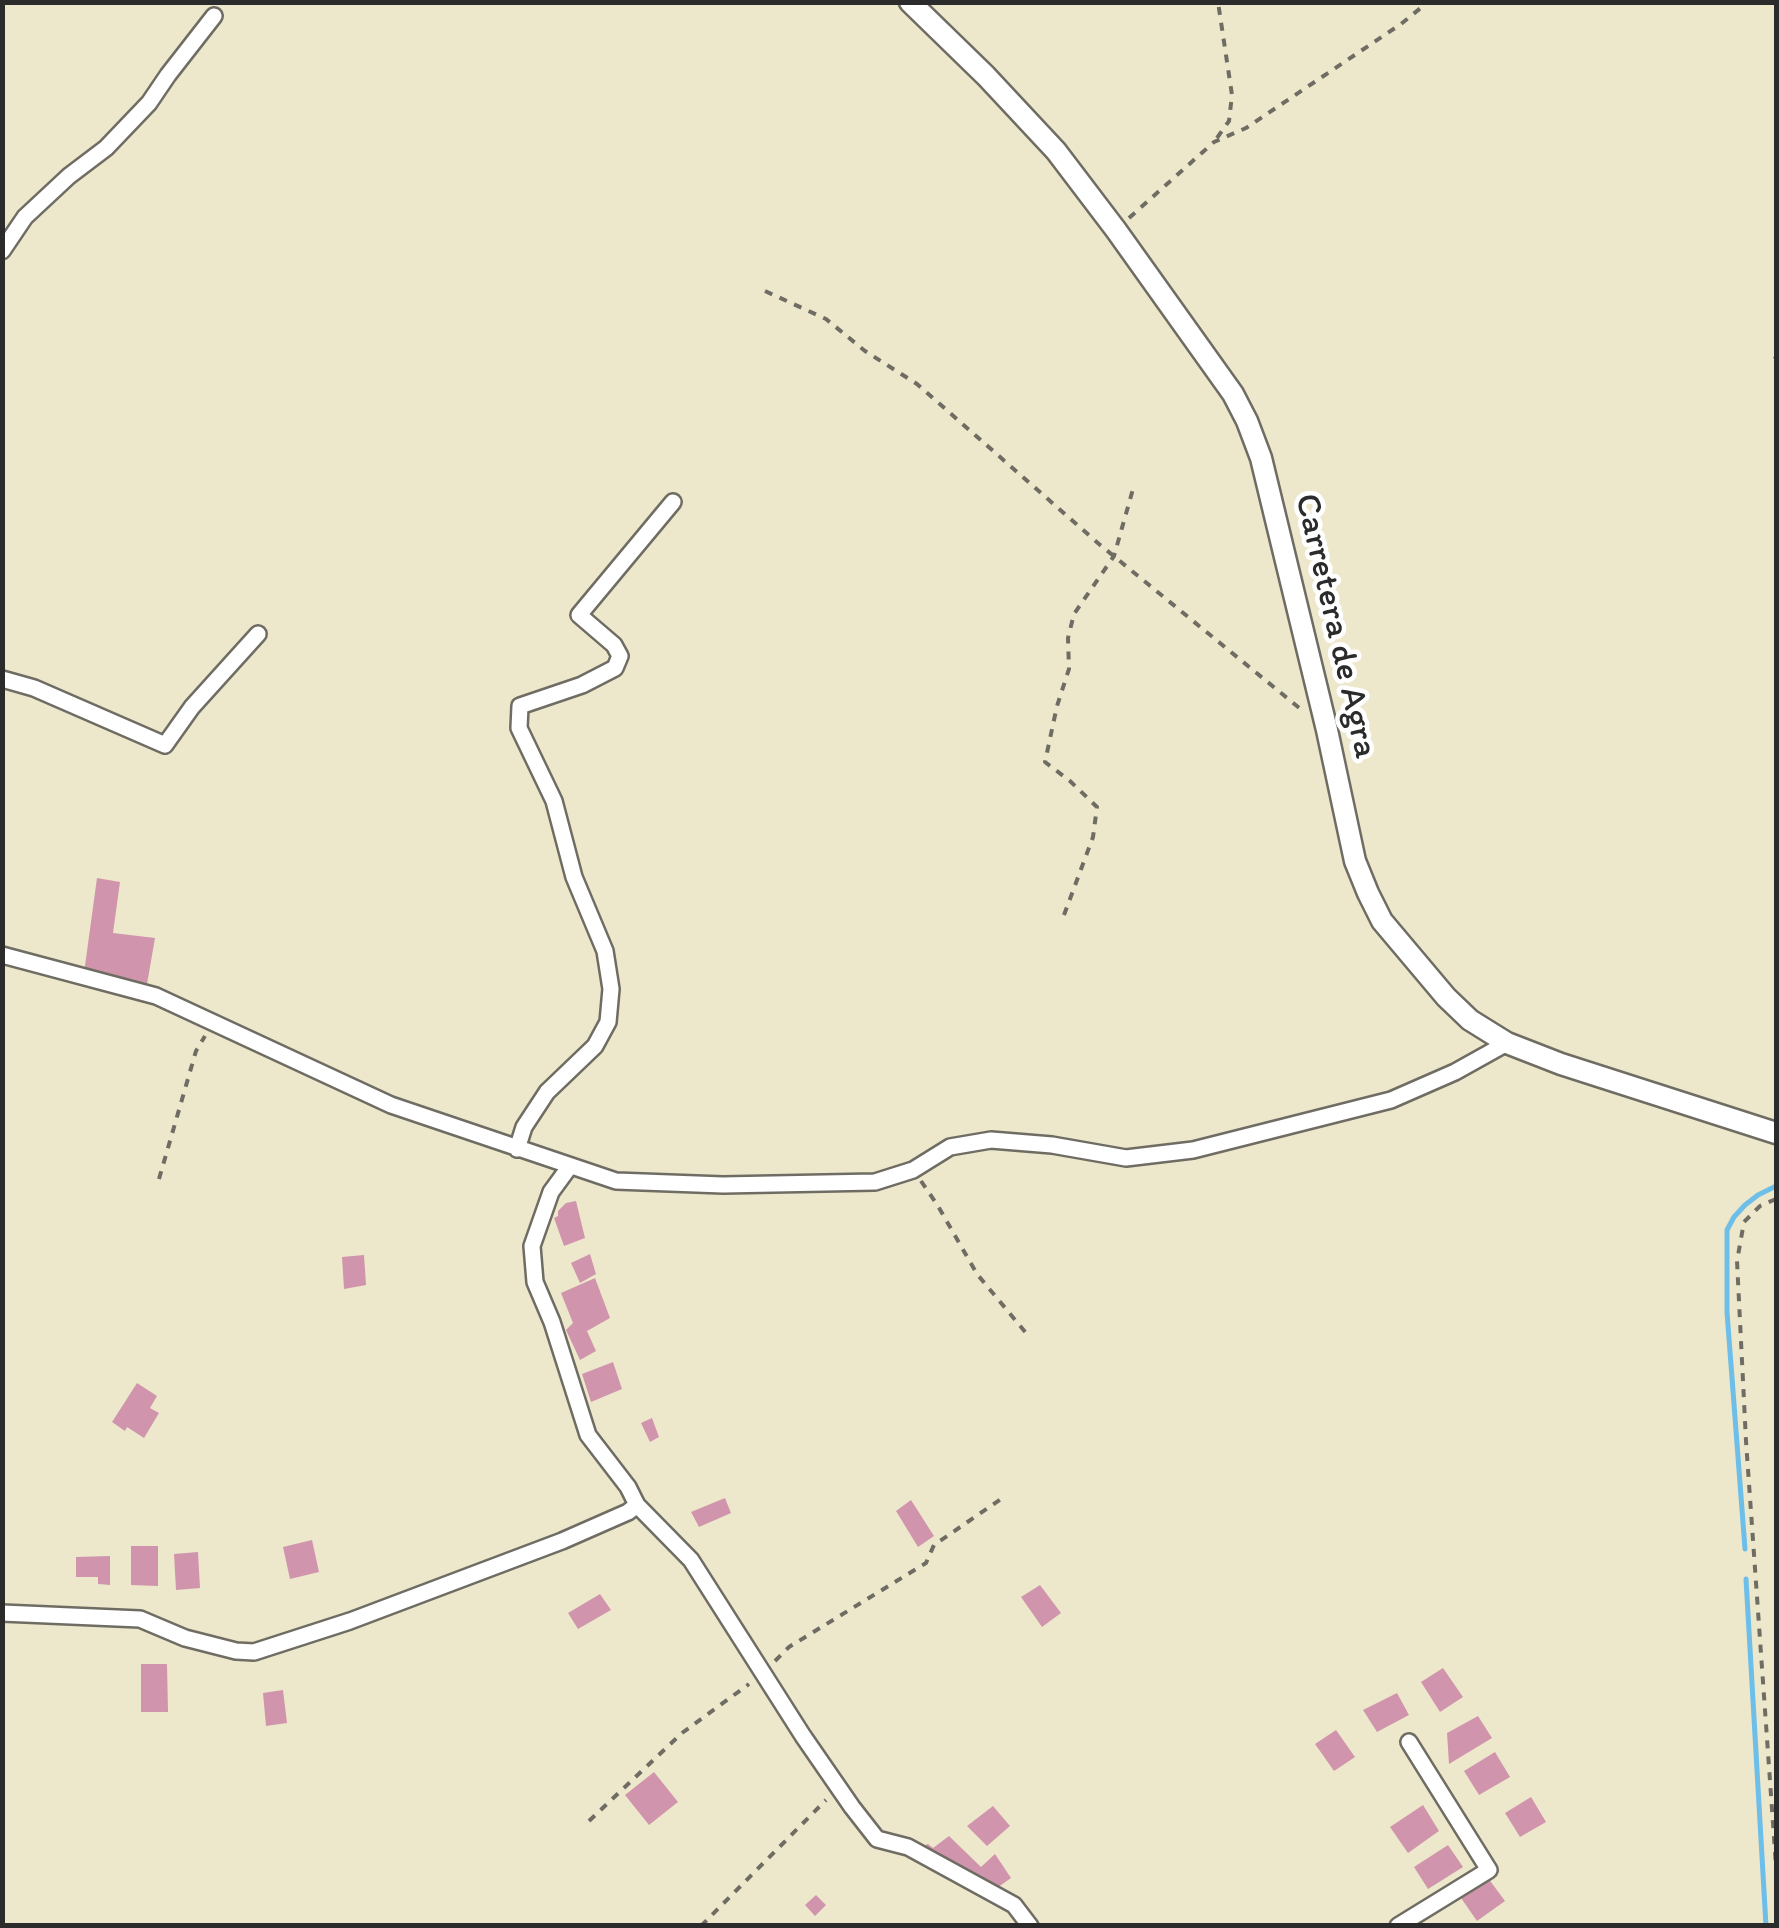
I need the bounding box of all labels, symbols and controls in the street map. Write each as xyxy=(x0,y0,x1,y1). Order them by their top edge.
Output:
street label: Carretera de Agra xyxy=(1284,490,1386,762)

